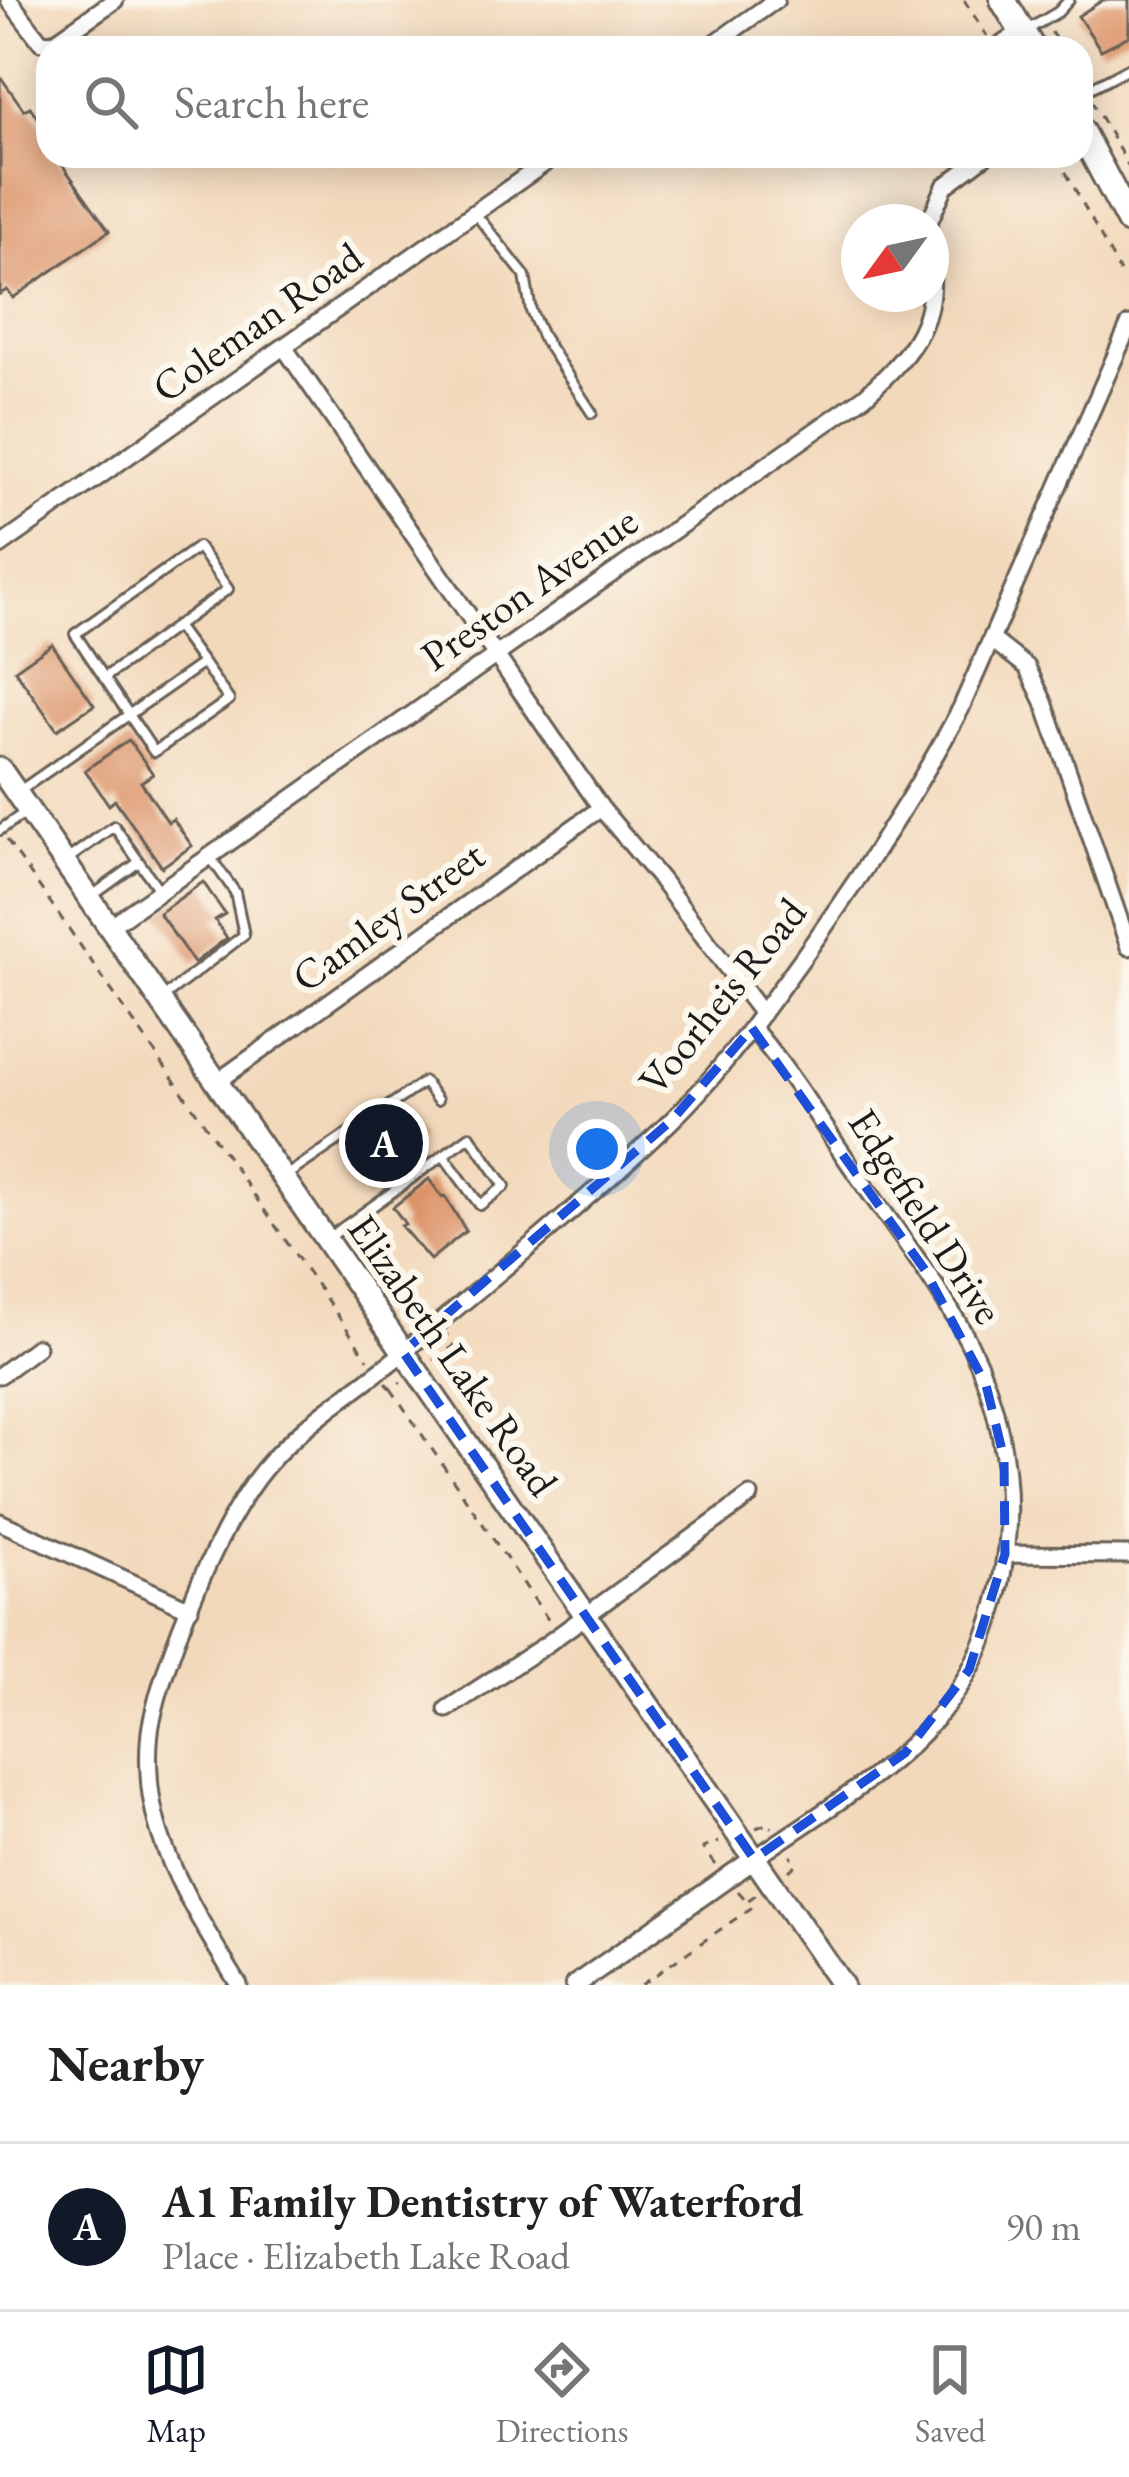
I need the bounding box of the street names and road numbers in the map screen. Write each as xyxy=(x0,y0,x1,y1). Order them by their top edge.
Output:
street label: Coleman Road xyxy=(141,229,373,415)
street label: Preston Avenue xyxy=(410,493,648,683)
street label: Camley Street xyxy=(281,828,495,1004)
street label: Voorheis Road xyxy=(626,886,819,1106)
street label: Edgefield Drive xyxy=(836,1098,1016,1334)
street label: Elizabeth Lake Road xyxy=(335,1203,571,1507)

